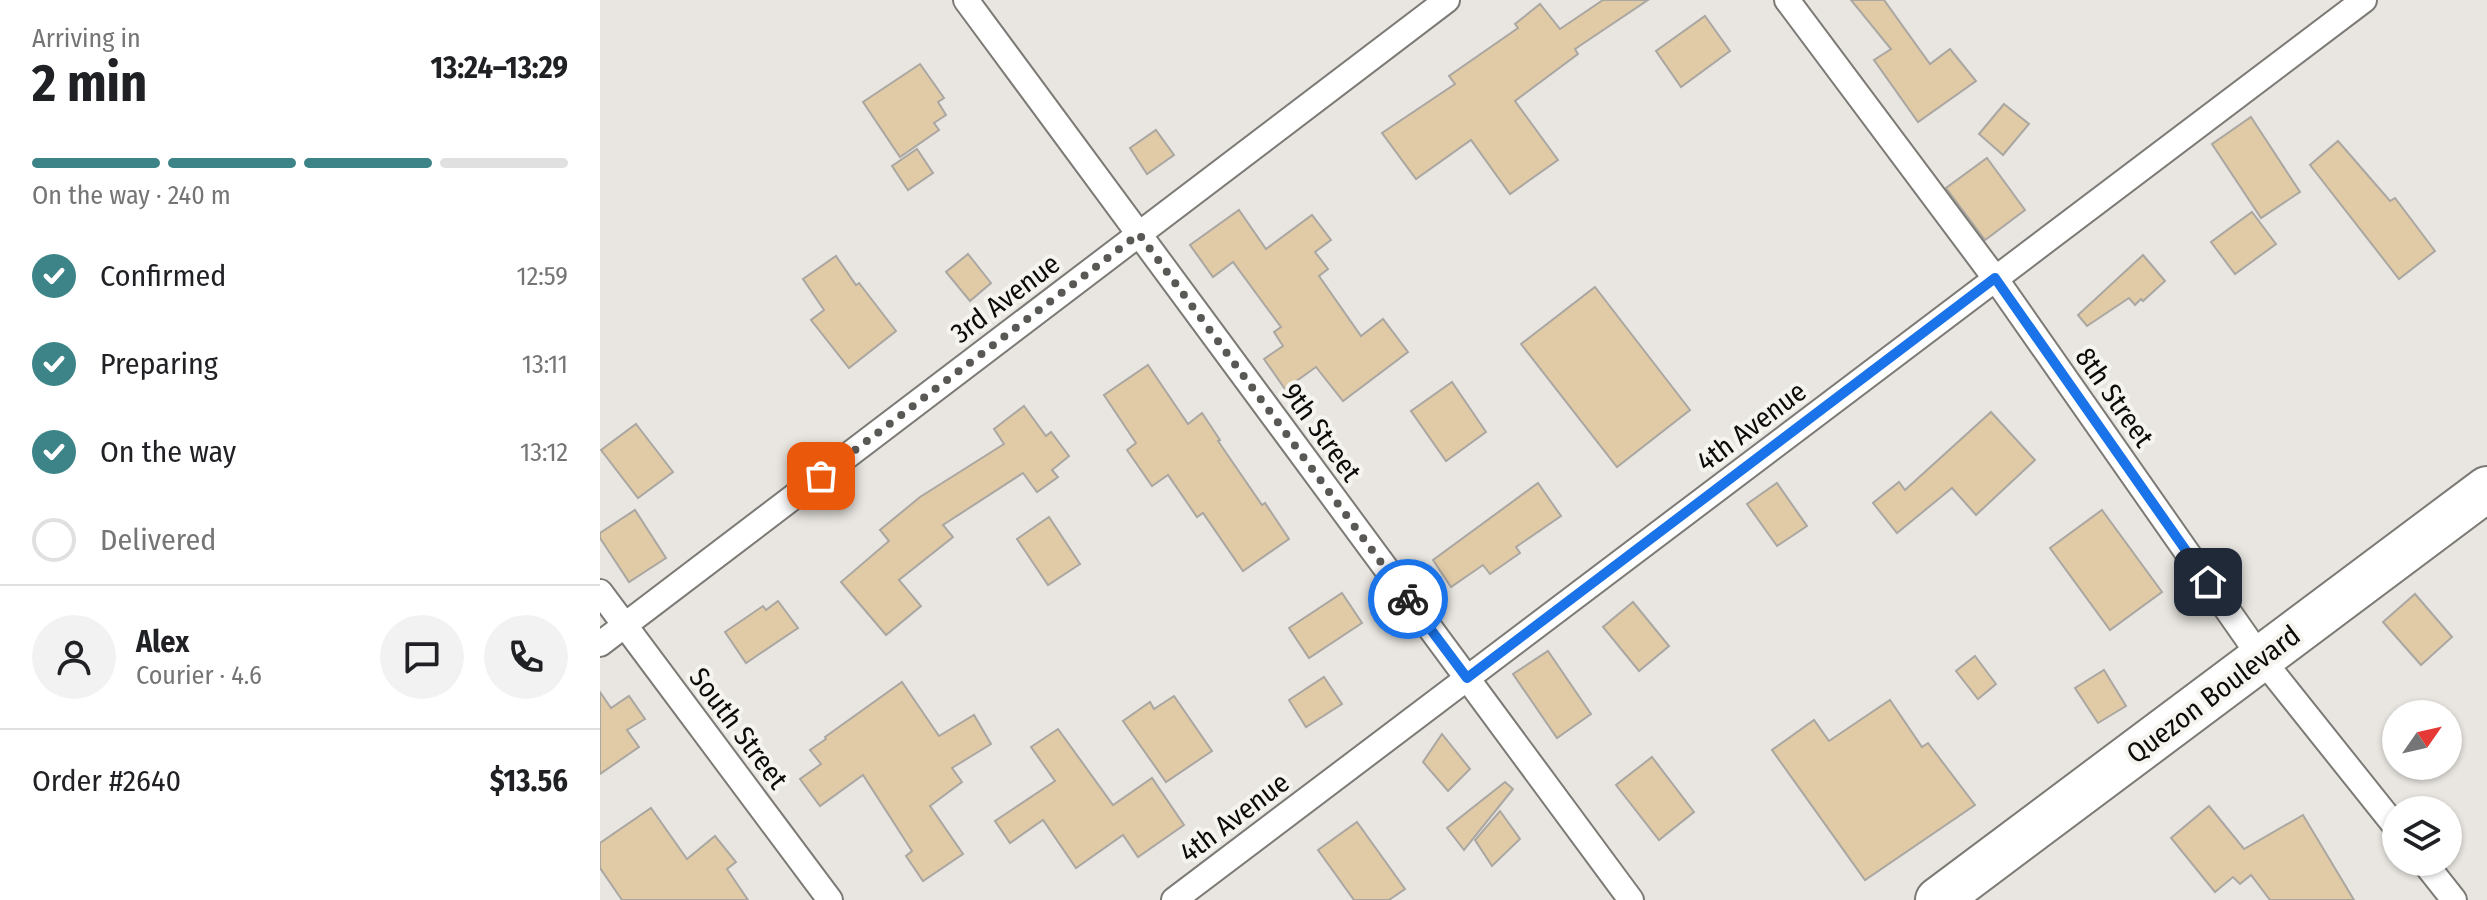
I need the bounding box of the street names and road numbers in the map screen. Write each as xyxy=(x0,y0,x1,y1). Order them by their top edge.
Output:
street label: 3rd Avenue xyxy=(945,247,1066,350)
street label: 8th Street xyxy=(2069,341,2161,454)
street label: 4th Avenue xyxy=(1690,375,1812,478)
street label: 9th Street xyxy=(1275,377,1369,488)
street label: Quezon Boulevard xyxy=(2120,619,2306,770)
street label: South Street xyxy=(683,661,795,796)
street label: 4th Avenue xyxy=(1173,766,1295,869)

